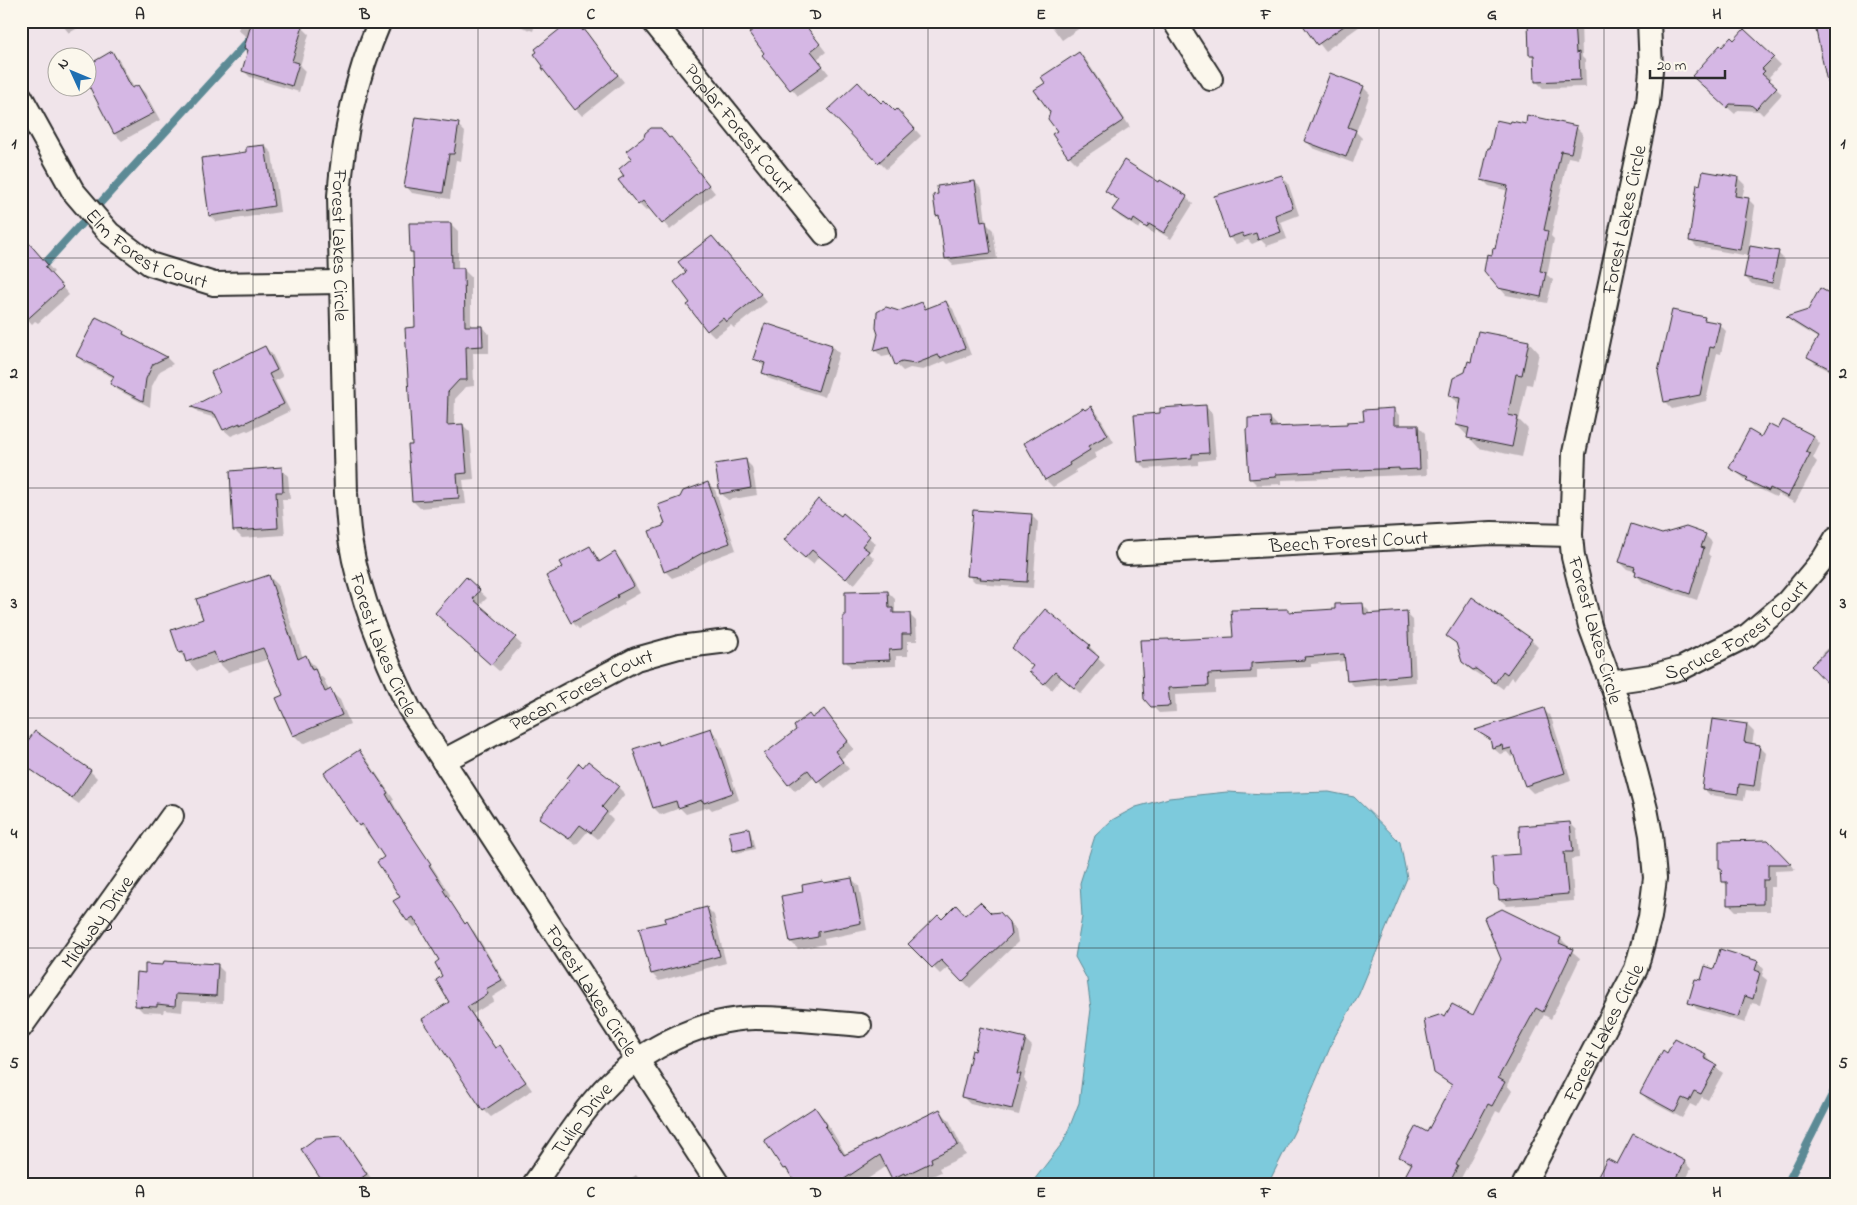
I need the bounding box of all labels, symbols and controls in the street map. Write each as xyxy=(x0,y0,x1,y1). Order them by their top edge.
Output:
text: A xyxy=(135,3,145,27)
text: B xyxy=(359,3,371,27)
text: C xyxy=(587,3,596,27)
text: D xyxy=(809,3,822,27)
text: E xyxy=(1036,3,1046,27)
text: F xyxy=(1260,3,1272,27)
text: G xyxy=(1487,3,1497,27)
text: H xyxy=(1712,3,1722,27)
north arrow xyxy=(48,48,98,98)
scale bar xyxy=(1650,48,1724,80)
text: N xyxy=(53,53,75,75)
text: 20 m xyxy=(1657,55,1687,77)
street label: Poplar Forest Court xyxy=(676,58,800,202)
text: 1 xyxy=(11,132,17,156)
text: 1 xyxy=(1840,132,1846,156)
street label: Forest Lakes Circle xyxy=(1596,142,1656,298)
street label: Forest Lakes Circle xyxy=(322,167,354,322)
street label: Elm Forest Court xyxy=(77,203,211,298)
text: 2 xyxy=(9,362,18,386)
text: 2 xyxy=(1838,362,1847,386)
street label: Beech Forest Court xyxy=(1268,525,1429,562)
street label: Forest Lakes Circle xyxy=(1558,553,1628,708)
street label: Forest Lakes Circle xyxy=(340,569,423,724)
street label: Spruce Forest Court xyxy=(1662,574,1817,689)
text: 3 xyxy=(10,592,18,616)
text: 3 xyxy=(1839,592,1847,616)
street label: Pecan Forest Court xyxy=(505,643,657,740)
text: 4 xyxy=(10,822,18,846)
text: 4 xyxy=(1839,822,1847,846)
street label: Midway Drive xyxy=(55,870,142,975)
street label: Forest Lakes Circle xyxy=(536,919,644,1063)
street label: Forest Lakes Circle xyxy=(1557,962,1654,1108)
text: 5 xyxy=(9,1052,19,1076)
text: 5 xyxy=(1838,1052,1848,1076)
street label: Tulip Drive xyxy=(546,1076,620,1162)
text: A xyxy=(135,1181,145,1205)
text: B xyxy=(359,1181,371,1205)
text: C xyxy=(587,1181,596,1205)
text: D xyxy=(809,1181,822,1205)
text: E xyxy=(1036,1181,1046,1205)
text: F xyxy=(1260,1181,1272,1205)
text: G xyxy=(1487,1181,1497,1205)
text: H xyxy=(1712,1181,1722,1205)

